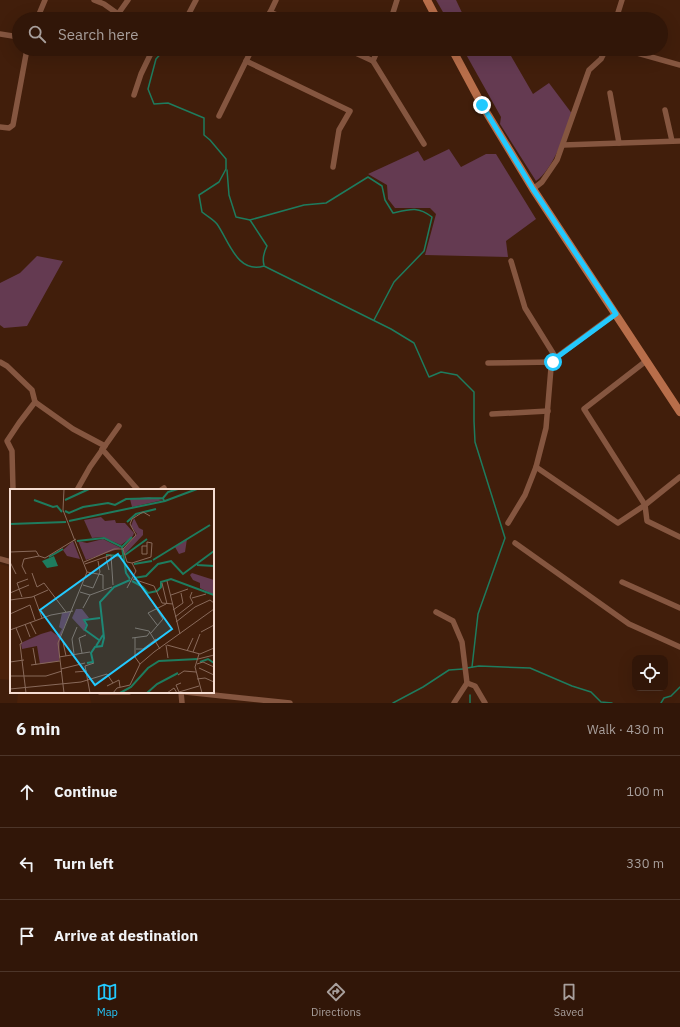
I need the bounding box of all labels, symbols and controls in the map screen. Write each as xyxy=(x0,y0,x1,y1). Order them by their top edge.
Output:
search box xyxy=(12,12,668,56)
icon: search xyxy=(26,23,48,45)
text: Search here xyxy=(58,25,138,44)
route end xyxy=(473,96,491,114)
route start xyxy=(544,353,562,371)
inset map xyxy=(10,489,214,693)
map controls xyxy=(632,655,668,691)
button: locate xyxy=(632,655,668,691)
text: 6 min xyxy=(16,718,60,740)
text: Walk · 430 m xyxy=(587,721,664,738)
icon: ahead xyxy=(16,781,38,803)
text: Continue xyxy=(54,782,118,801)
text: 100 m xyxy=(626,783,664,800)
icon: left xyxy=(16,853,38,875)
text: Turn left xyxy=(54,854,114,873)
text: 330 m xyxy=(626,855,664,872)
icon: arrive xyxy=(16,925,38,947)
text: Arrive at destination xyxy=(54,926,198,945)
tab: Map xyxy=(96,981,118,1019)
tab: Directions xyxy=(311,981,361,1019)
tab: Saved xyxy=(554,981,584,1019)

